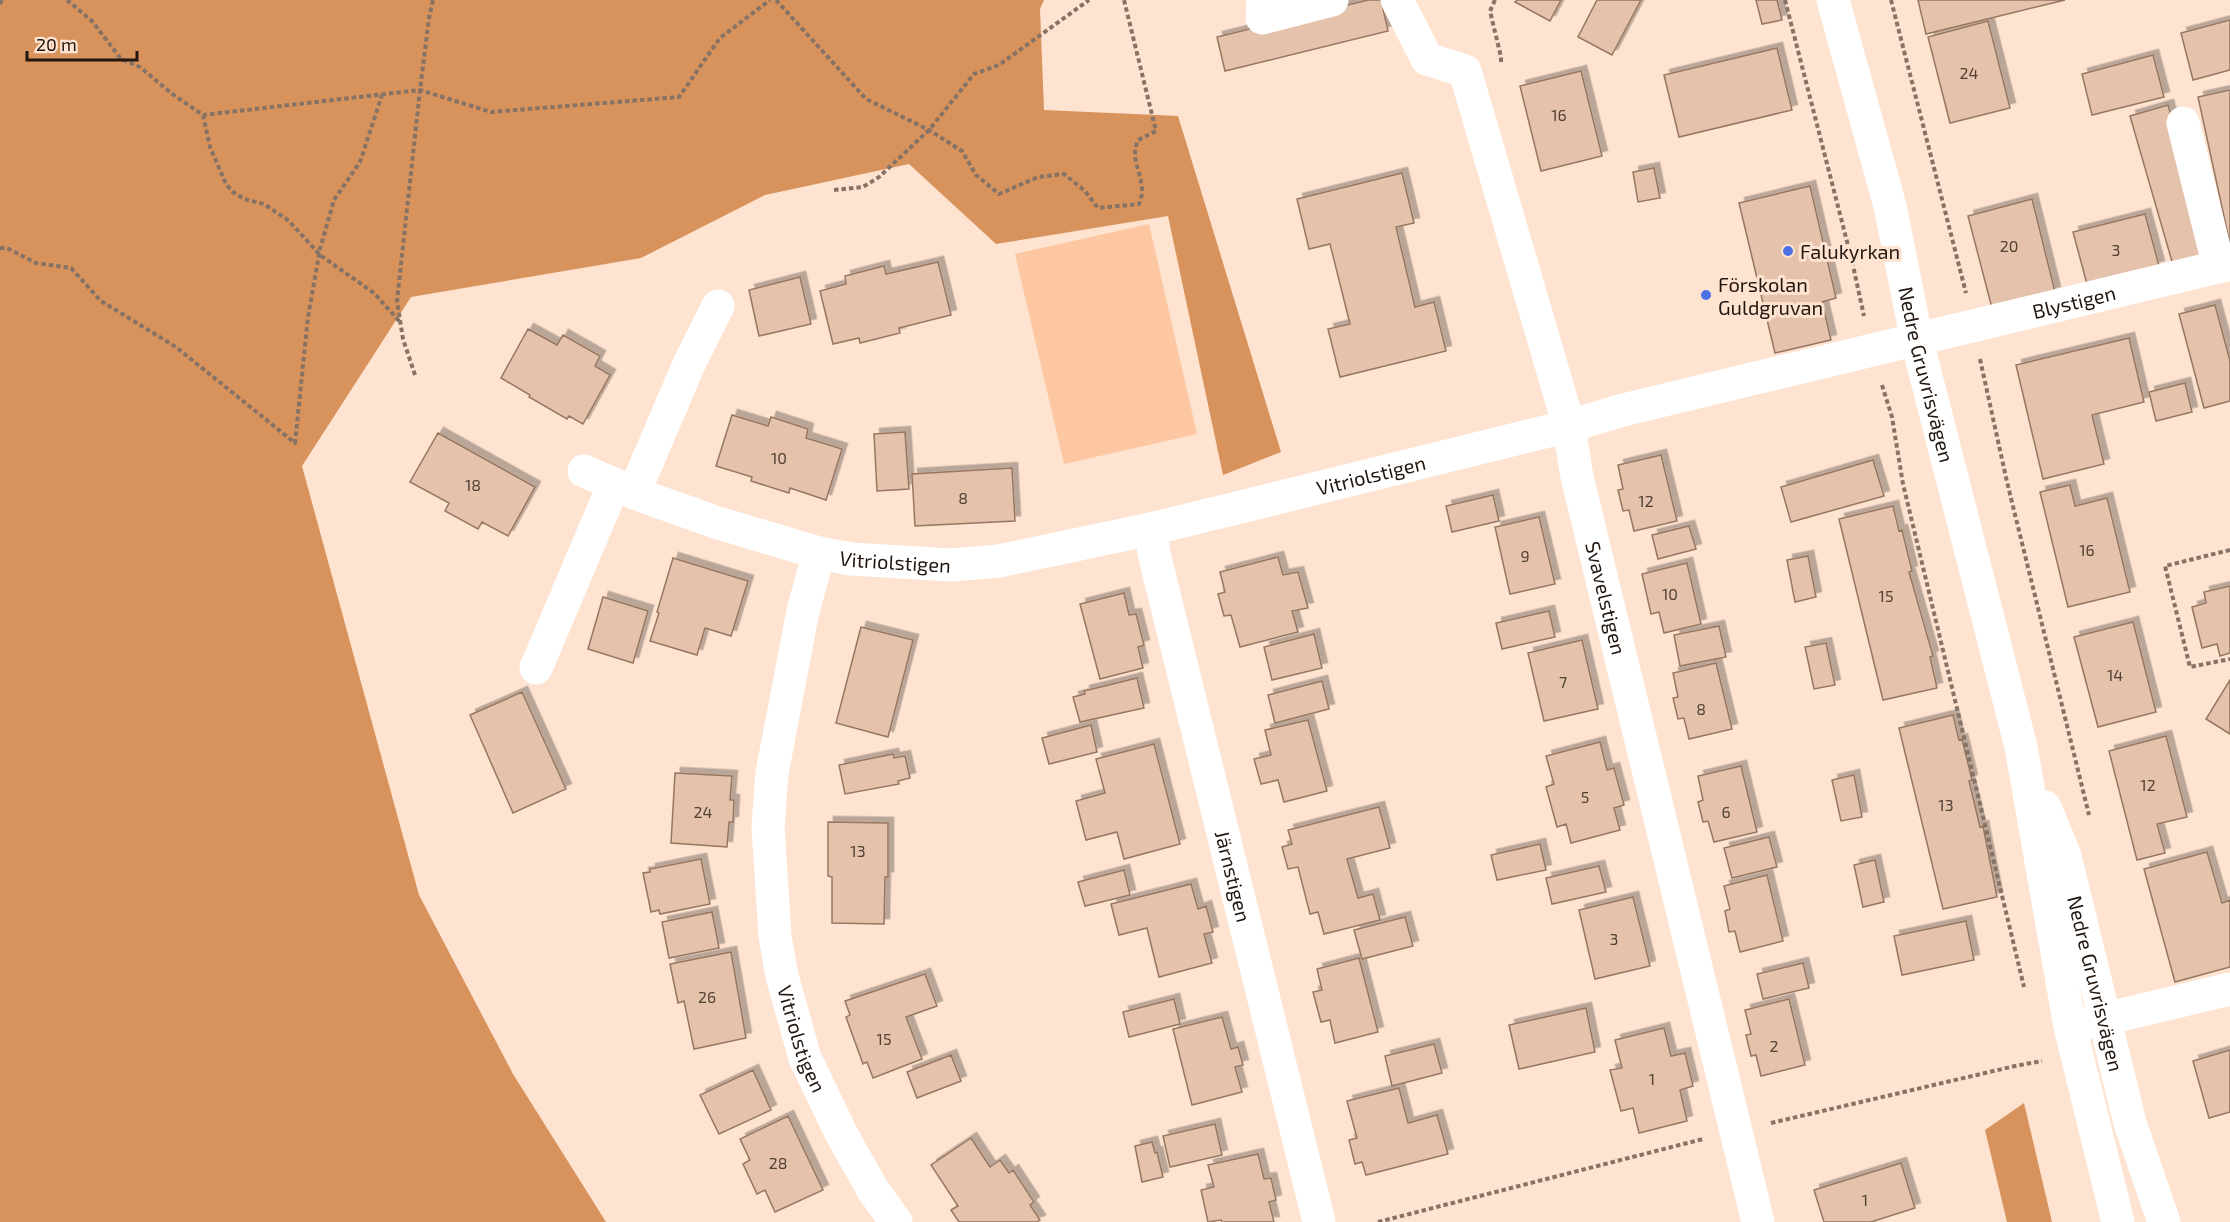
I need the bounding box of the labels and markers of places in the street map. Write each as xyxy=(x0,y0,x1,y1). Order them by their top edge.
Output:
place label: Falukyrkan xyxy=(1800,239,1900,263)
marker: Falukyrkan xyxy=(1781,244,1795,258)
place label: Förskolan Guldgruvan xyxy=(1718,272,1823,319)
marker: Förskolan Guldgruvan xyxy=(1699,288,1713,302)

